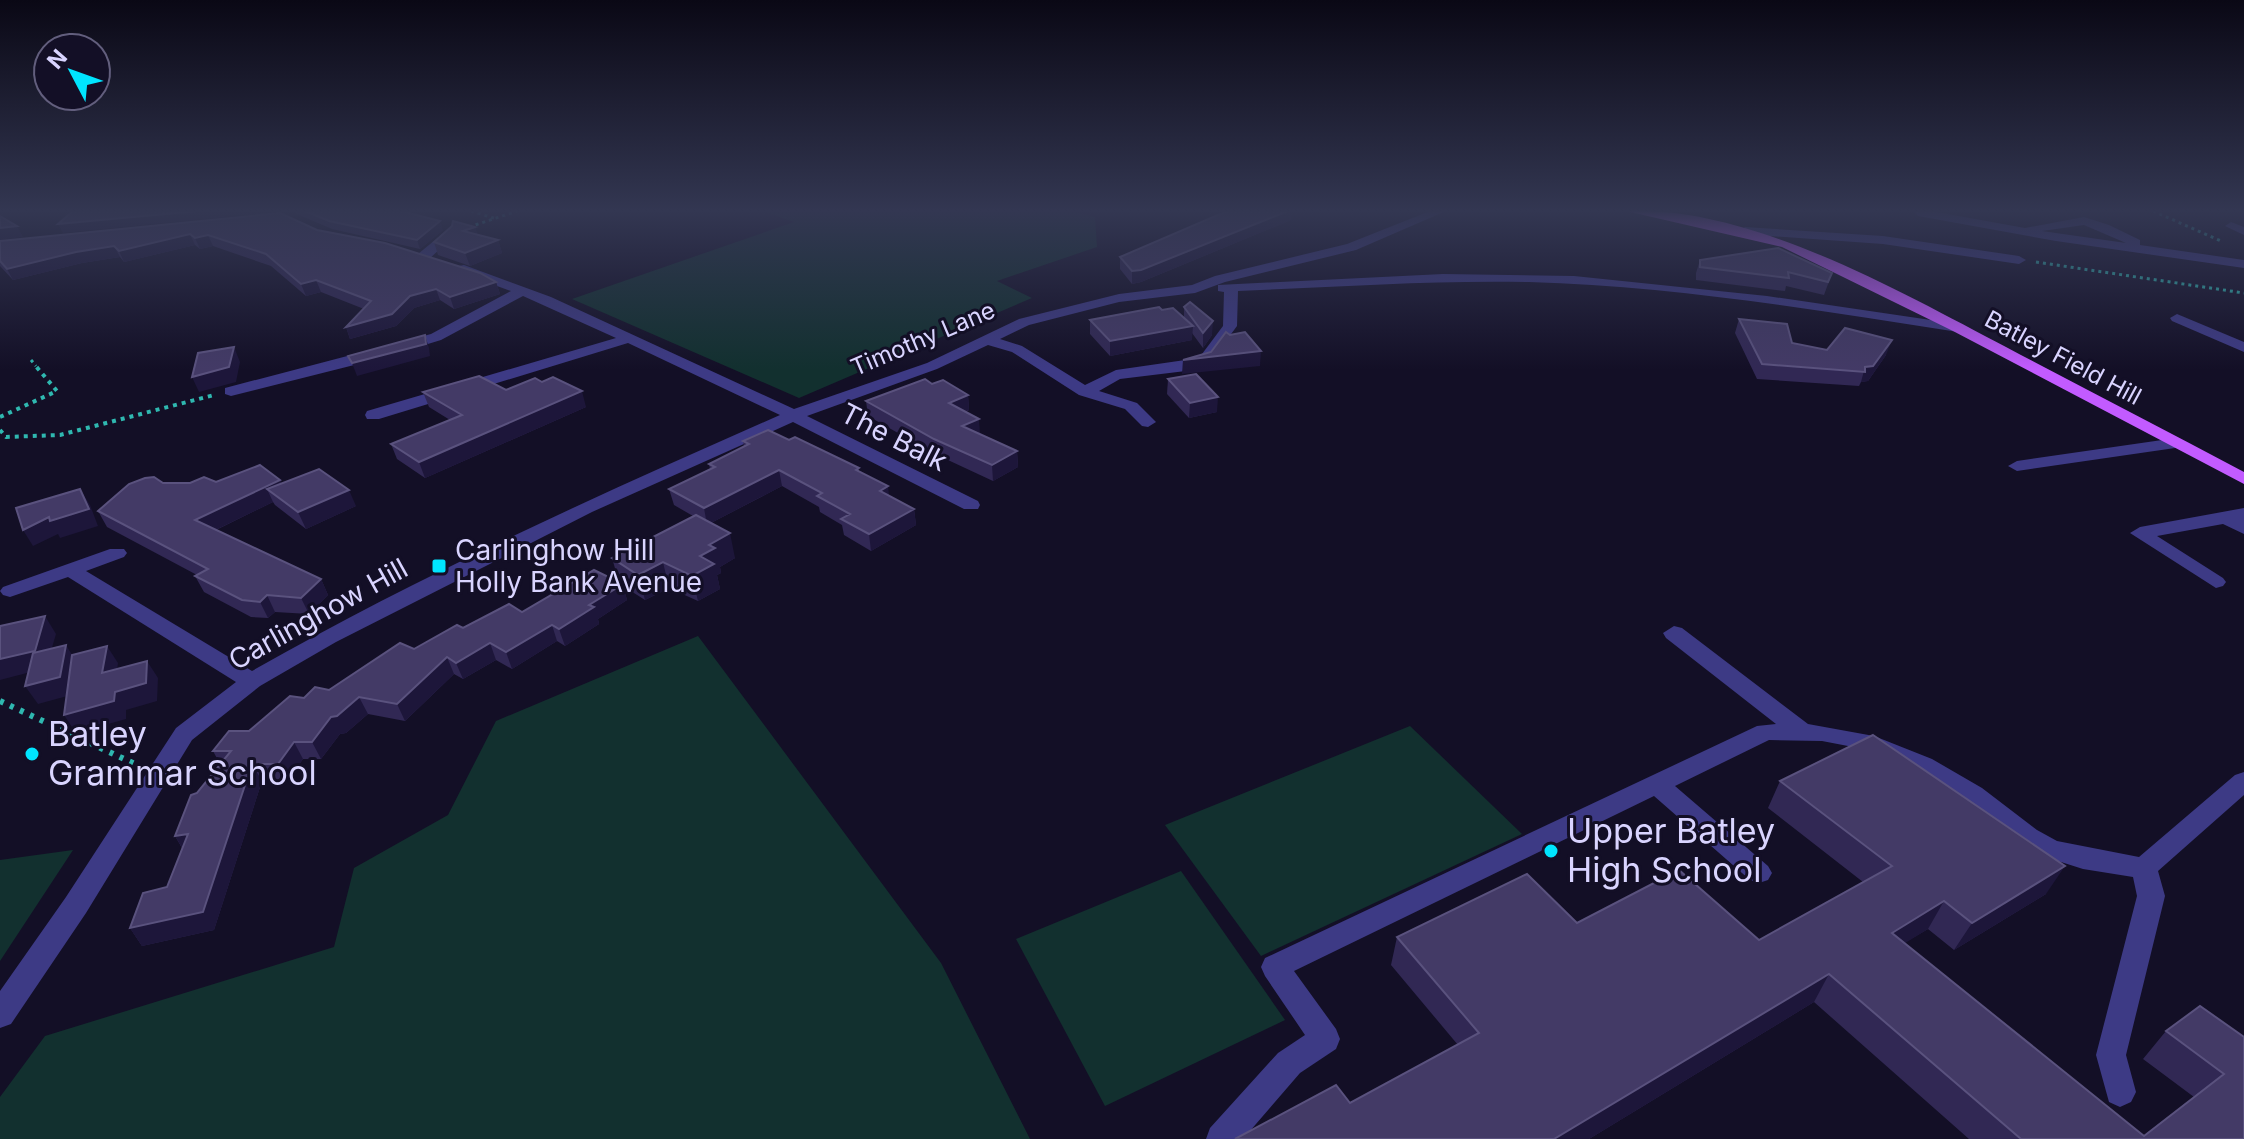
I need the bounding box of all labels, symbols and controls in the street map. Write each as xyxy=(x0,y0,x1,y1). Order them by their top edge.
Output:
north arrow xyxy=(32,32,112,112)
text: N xyxy=(42,44,72,74)
street label: Timothy Lane xyxy=(846,295,999,382)
street label: Batley Field Hill xyxy=(1980,304,2146,411)
street label: The Balk xyxy=(835,396,953,478)
place label: Carlinghow Hill Holly Bank Avenue xyxy=(455,533,702,599)
street label: Carlinghow Hill xyxy=(223,551,413,677)
marker: Carlinghow Hill Holly Bank Avenue xyxy=(430,557,448,575)
place label: Batley Grammar School xyxy=(48,713,317,793)
marker: Batley Grammar School xyxy=(23,745,41,763)
place label: Upper Batley High School xyxy=(1567,810,1775,890)
marker: Upper Batley High School xyxy=(1542,842,1560,860)

